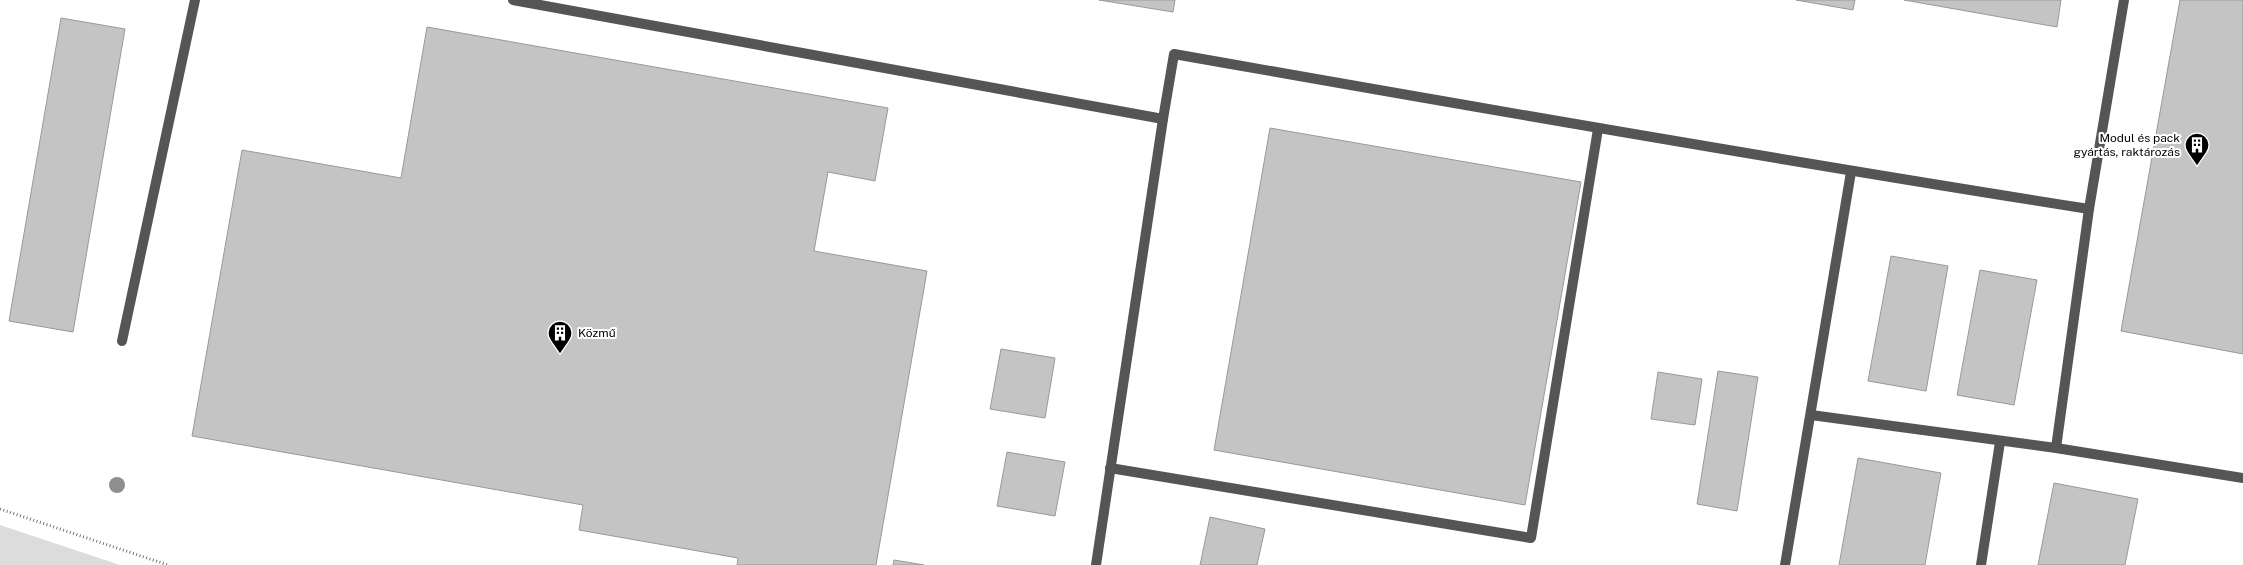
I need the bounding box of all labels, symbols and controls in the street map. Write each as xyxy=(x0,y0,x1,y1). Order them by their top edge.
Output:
place label: Modul és pack gyártás, raktározás xyxy=(2073,131,2180,159)
building icon: Modul és pack gyártás, raktározás xyxy=(2184,132,2210,166)
building icon: Közmű xyxy=(547,320,573,354)
place label: Közmű xyxy=(578,326,616,340)

